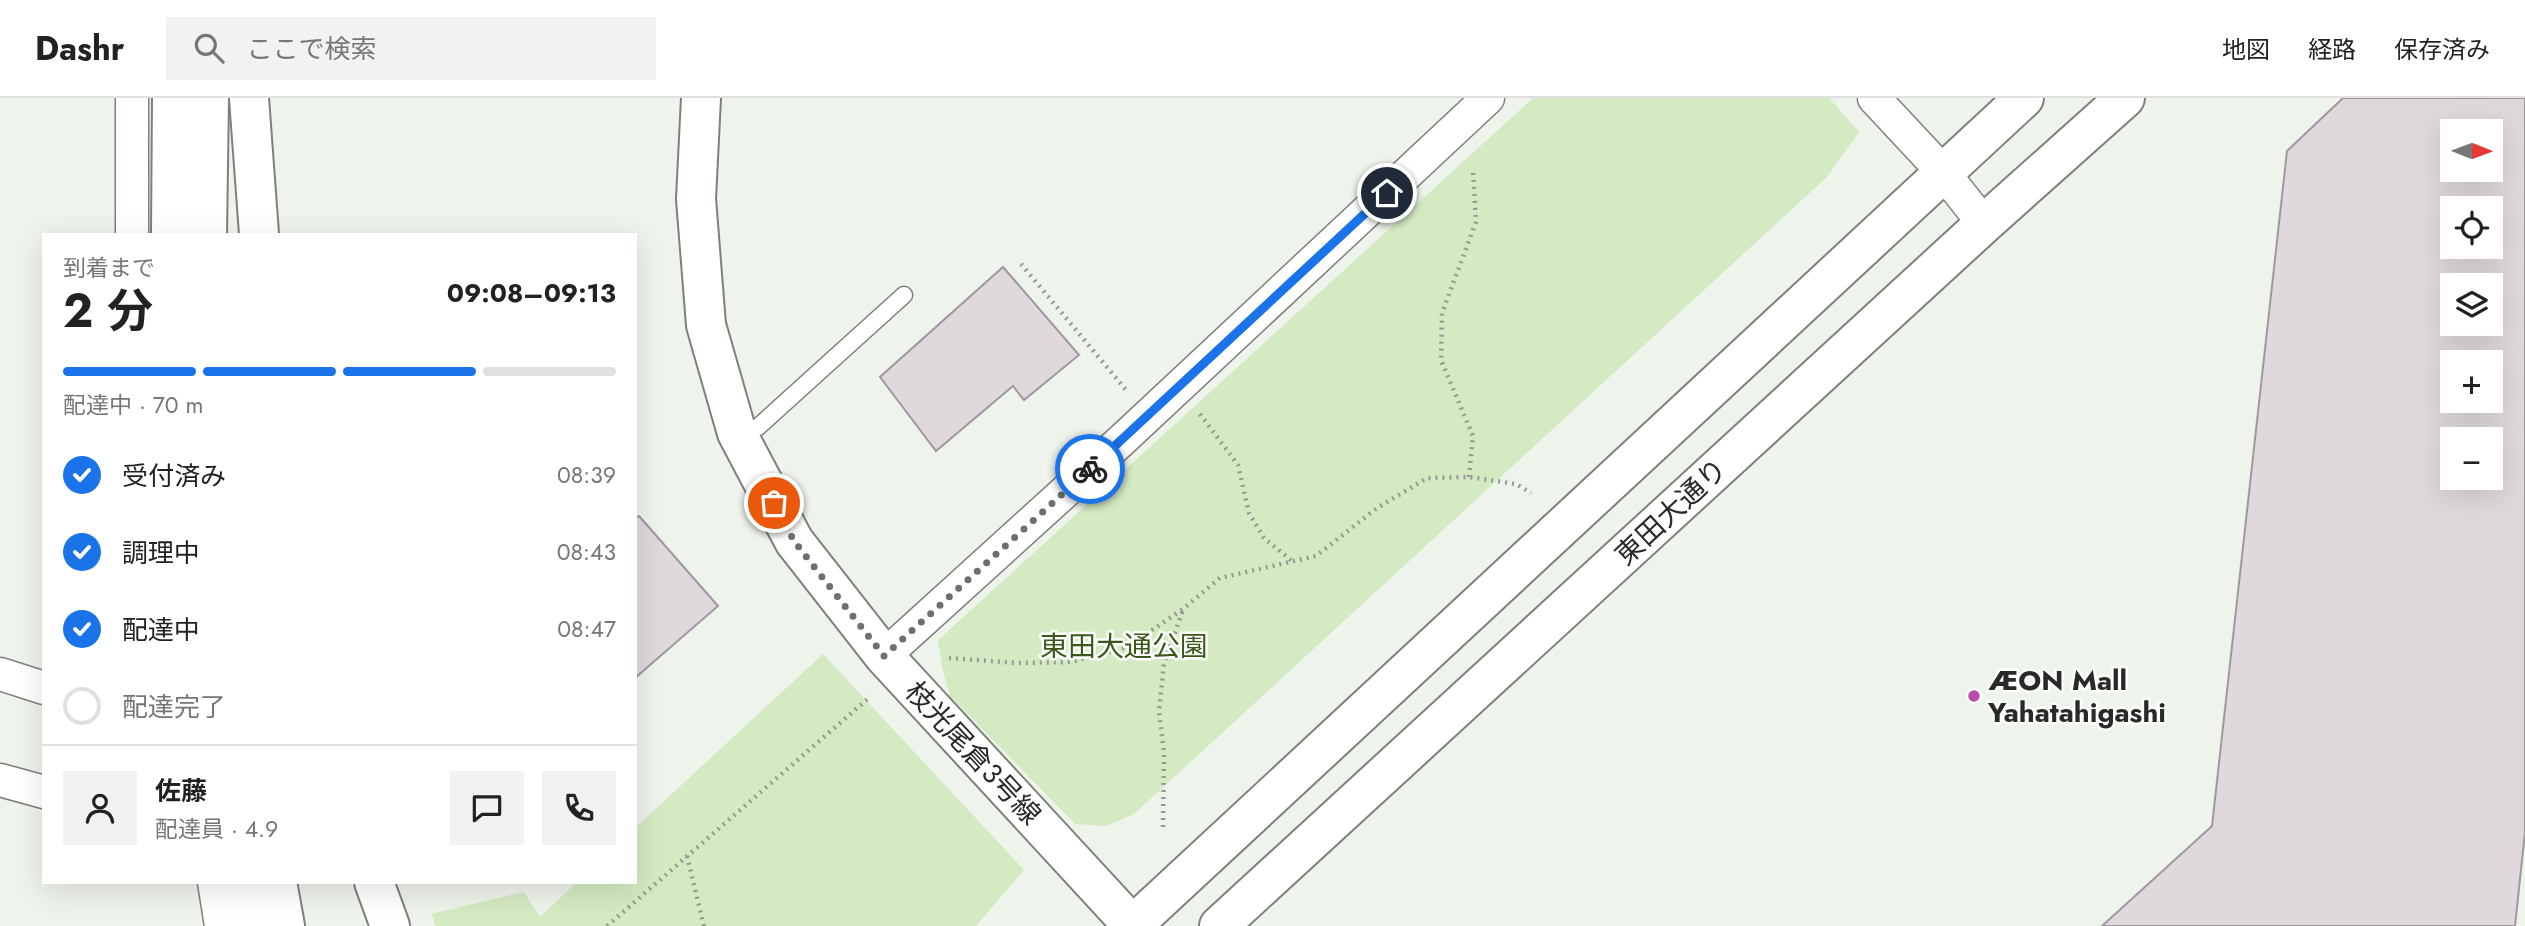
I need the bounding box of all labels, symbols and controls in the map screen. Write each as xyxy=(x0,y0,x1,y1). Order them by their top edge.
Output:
search box xyxy=(166,17,656,80)
text: Dashr xyxy=(35,25,124,72)
icon: search xyxy=(190,29,228,67)
text: ここで検索 xyxy=(246,30,376,68)
text: 地図 xyxy=(2222,32,2270,67)
text: 経路 xyxy=(2308,32,2356,67)
text: 保存済み xyxy=(2394,32,2490,67)
north arrow xyxy=(2440,119,2502,182)
map controls xyxy=(2440,119,2503,490)
pin xyxy=(1357,163,1417,223)
icon: home xyxy=(1368,174,1406,212)
button: locate xyxy=(2440,196,2503,259)
text: 到着まで xyxy=(63,251,155,285)
button: layers xyxy=(2440,273,2503,336)
text: 09:08–09:13 xyxy=(447,274,616,312)
text: 2 分 xyxy=(63,278,153,344)
button: + xyxy=(2440,350,2503,413)
text: 配達中 · 70 m xyxy=(63,388,203,422)
button: − xyxy=(2440,427,2503,490)
courier xyxy=(1055,434,1125,504)
street label: 東田大通り xyxy=(1606,449,1736,575)
icon: bike xyxy=(1071,450,1109,488)
icon: check xyxy=(63,456,101,494)
text: 受付済み xyxy=(122,457,226,495)
text: 08:39 xyxy=(557,458,616,492)
pin xyxy=(744,473,804,533)
icon: bag xyxy=(755,484,793,522)
icon: check xyxy=(63,533,101,571)
text: 調理中 xyxy=(122,534,200,572)
text: 08:43 xyxy=(557,535,616,569)
icon: check xyxy=(63,610,101,648)
text: 配達中 xyxy=(122,611,200,649)
text: 08:47 xyxy=(557,612,616,646)
park label: 東田大通公園 xyxy=(1040,626,1208,667)
place label: ÆON Mall Yahatahigashi xyxy=(1987,660,2166,733)
street label: 枝光尾倉3号線 xyxy=(896,672,1050,834)
text: 配達完了 xyxy=(122,688,226,726)
marker: ÆON Mall Yahatahigashi xyxy=(1966,688,1982,704)
button: person xyxy=(63,771,137,845)
button: chat xyxy=(450,771,524,845)
button: phone xyxy=(542,771,616,845)
text: 佐藤 xyxy=(155,772,207,810)
text: 配達員 · 4.9 xyxy=(155,812,278,846)

